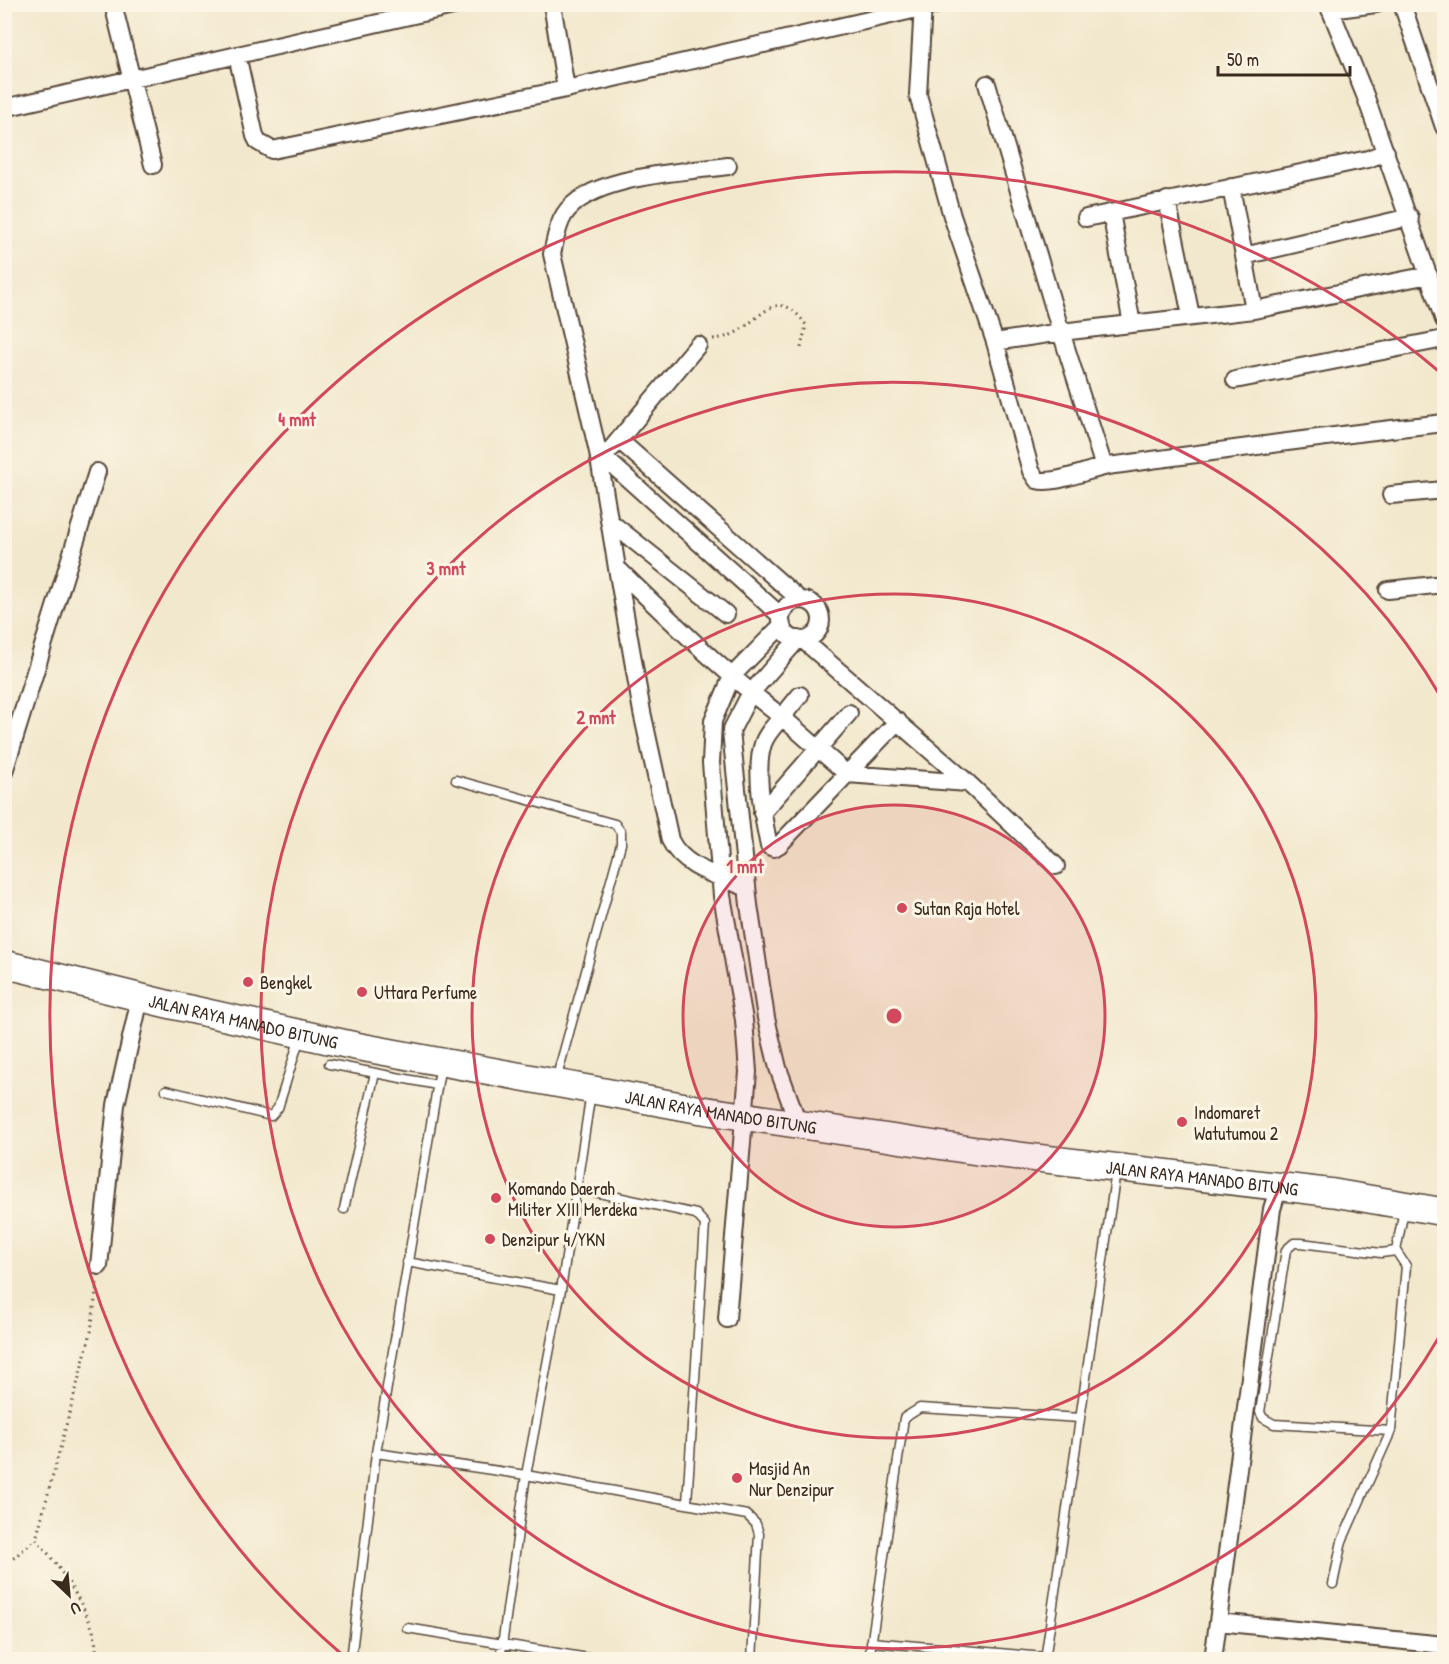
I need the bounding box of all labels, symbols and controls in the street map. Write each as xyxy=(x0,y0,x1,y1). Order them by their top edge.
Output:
scale bar xyxy=(1218,39,1350,77)
text: 50 m xyxy=(1227,47,1259,72)
text: 4 mnt xyxy=(278,407,317,432)
text: 3 mnt xyxy=(427,556,466,581)
text: 2 mnt xyxy=(576,705,616,730)
text: 1 mnt xyxy=(726,854,764,879)
place label: Sutan Raja Hotel xyxy=(914,896,1020,921)
marker: Sutan Raja Hotel xyxy=(895,901,909,915)
place label: Bengkel xyxy=(260,970,312,995)
marker: Bengkel xyxy=(241,975,255,989)
place label: Uttara Perfume xyxy=(374,980,477,1005)
marker: Uttara Perfume xyxy=(355,985,369,999)
street label: JALAN RAYA MANADO BITUNG xyxy=(146,987,341,1054)
centre of rings xyxy=(884,1006,904,1026)
street label: JALAN RAYA MANADO BITUNG xyxy=(623,1084,818,1139)
place label: Indomaret Watutumou 2 xyxy=(1194,1100,1279,1146)
marker: Indomaret Watutumou 2 xyxy=(1175,1115,1189,1129)
street label: JALAN RAYA MANADO BITUNG xyxy=(1105,1154,1300,1201)
place label: Komando Daerah Militer XIII Merdeka xyxy=(508,1176,637,1222)
marker: Komando Daerah Militer XIII Merdeka xyxy=(489,1191,503,1205)
place label: Denzipur 4/YKN xyxy=(502,1227,605,1252)
marker: Denzipur 4/YKN xyxy=(483,1232,497,1246)
place label: Masjid An Nur Denzipur xyxy=(749,1456,834,1502)
marker: Masjid An Nur Denzipur xyxy=(730,1471,744,1485)
north arrow xyxy=(39,1565,99,1625)
text: U xyxy=(67,1597,84,1620)

